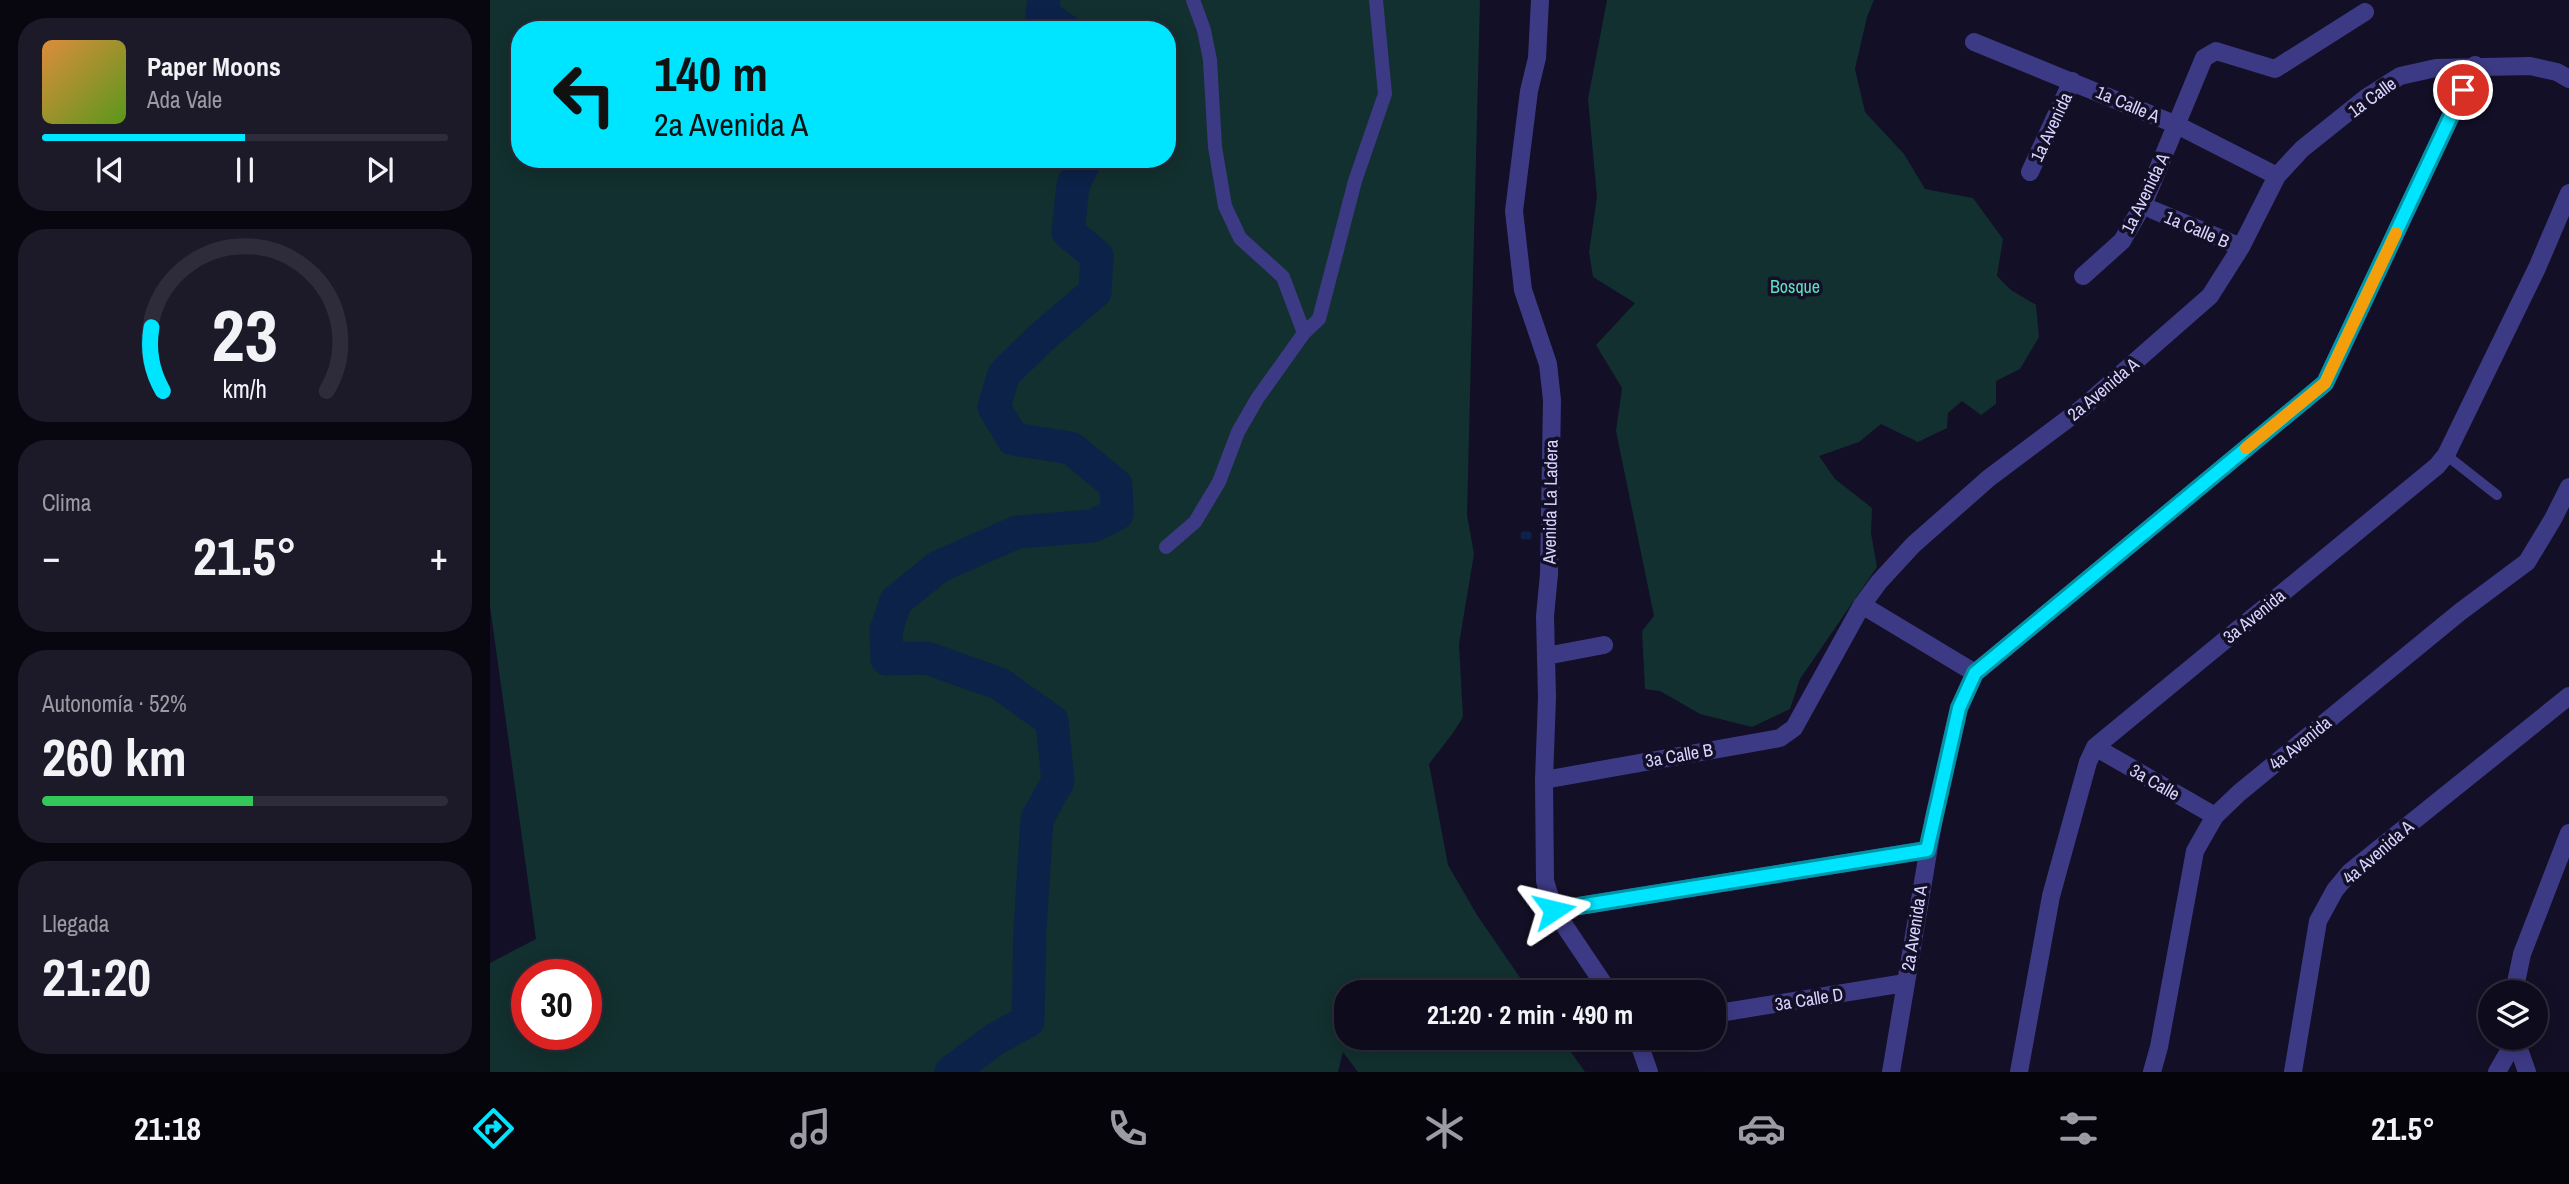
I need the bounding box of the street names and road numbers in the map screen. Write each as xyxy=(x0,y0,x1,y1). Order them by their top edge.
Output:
street label: 1a Calle xyxy=(2343,71,2401,123)
street label: 1a Calle A xyxy=(2092,79,2164,129)
street label: 1a Avenida xyxy=(2024,88,2078,166)
street label: 1a Avenida A xyxy=(2115,148,2175,237)
street label: 1a Calle B xyxy=(2161,204,2233,254)
street label: 2a Avenida A xyxy=(2062,351,2144,426)
street label: Avenida La Ladera xyxy=(1536,440,1564,565)
street label: 3a Avenida xyxy=(2218,583,2290,649)
street label: 4a Avenida xyxy=(2264,710,2336,776)
street label: 3a Calle B xyxy=(1643,737,1715,773)
street label: 3a Calle xyxy=(2125,758,2185,806)
street label: 4a Avenida A xyxy=(2337,814,2419,890)
street label: 2a Avenida A xyxy=(1895,883,1933,973)
street label: 3a Calle D xyxy=(1773,981,1845,1017)

